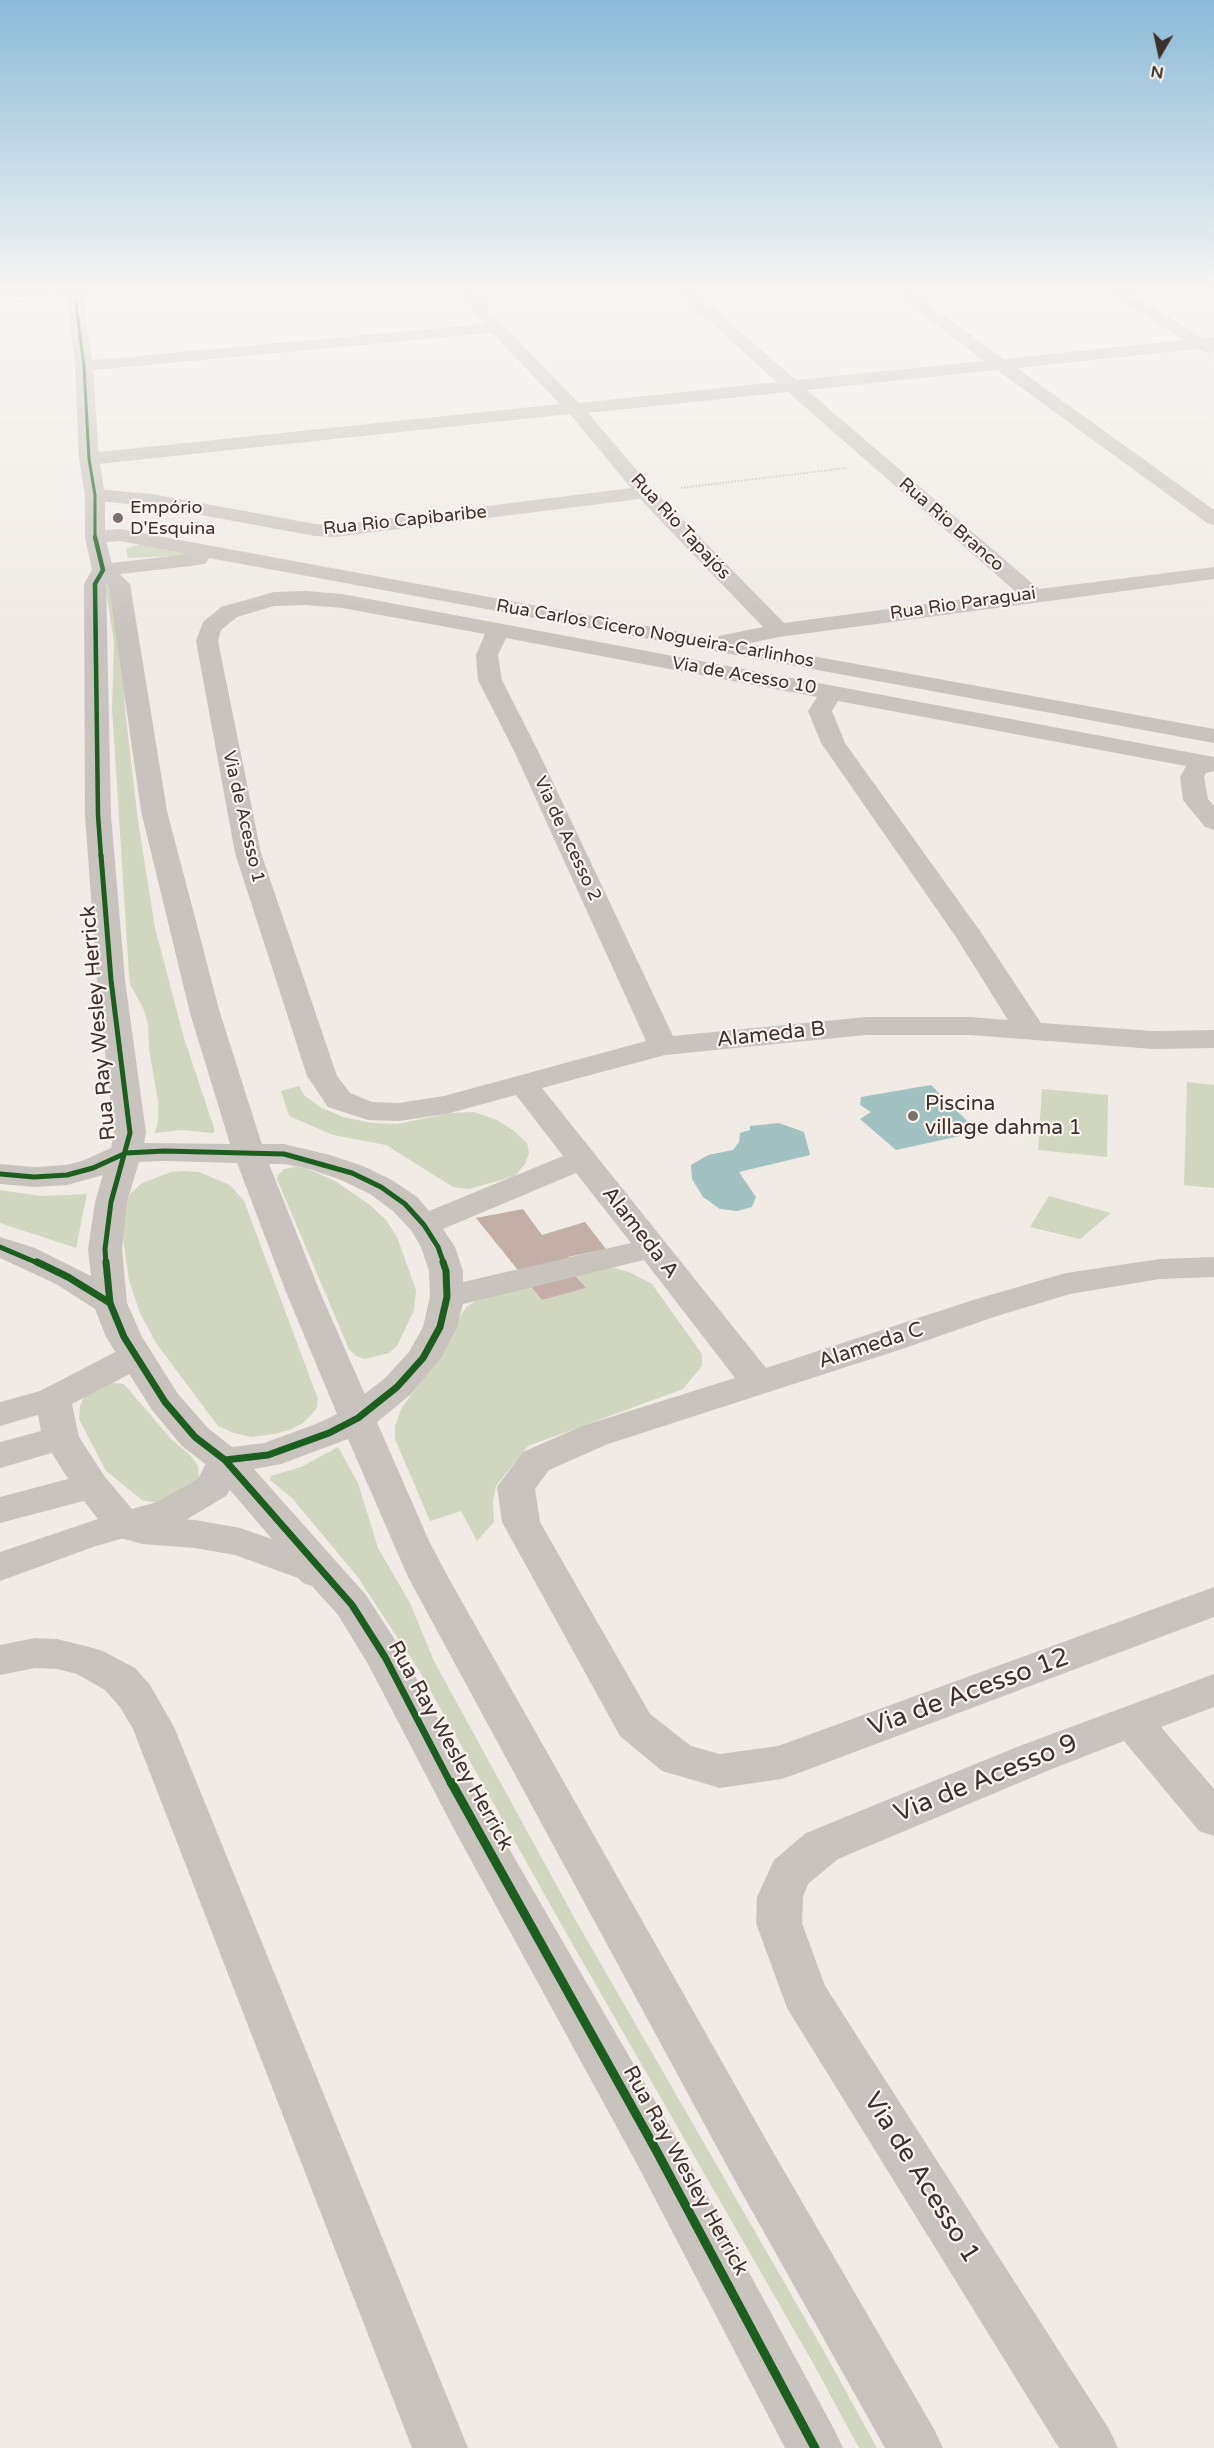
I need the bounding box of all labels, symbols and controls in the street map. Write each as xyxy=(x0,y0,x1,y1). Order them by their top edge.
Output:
north arrow xyxy=(1130,24,1190,84)
text: N xyxy=(1149,61,1165,83)
street label: Rua Rio Tapajós xyxy=(625,470,735,584)
street label: Rua Rio Branco xyxy=(894,473,1008,577)
place label: Empório D'Esquina xyxy=(130,497,215,540)
street label: Rua Rio Capibaribe xyxy=(322,502,488,540)
marker: Empório D'Esquina xyxy=(111,511,125,525)
street label: Rua Rio Paraguai xyxy=(889,583,1037,625)
street label: Rua Carlos Cicero Nogueira-Carlinhos xyxy=(494,595,816,673)
street label: Via de Acesso 10 xyxy=(670,653,818,699)
street label: Via de Acesso 1 xyxy=(217,749,269,885)
street label: Via de Acesso 2 xyxy=(529,773,605,905)
street label: Rua Ray Wesley Herrick xyxy=(76,904,122,1142)
street label: Alameda B xyxy=(716,1017,826,1053)
place label: Piscina village dahma 1 xyxy=(925,1091,1082,1141)
marker: Piscina village dahma 1 xyxy=(906,1109,920,1123)
street label: Alameda A xyxy=(596,1182,684,1284)
street label: Alameda C xyxy=(815,1317,927,1375)
street label: Rua Ray Wesley Herrick xyxy=(382,1637,518,1855)
street label: Via de Acesso 12 xyxy=(864,1642,1074,1744)
street label: Via de Acesso 9 xyxy=(890,1728,1082,1830)
street label: Rua Ray Wesley Herrick xyxy=(617,2062,753,2280)
street label: Via de Acesso 1 xyxy=(856,2087,986,2269)

